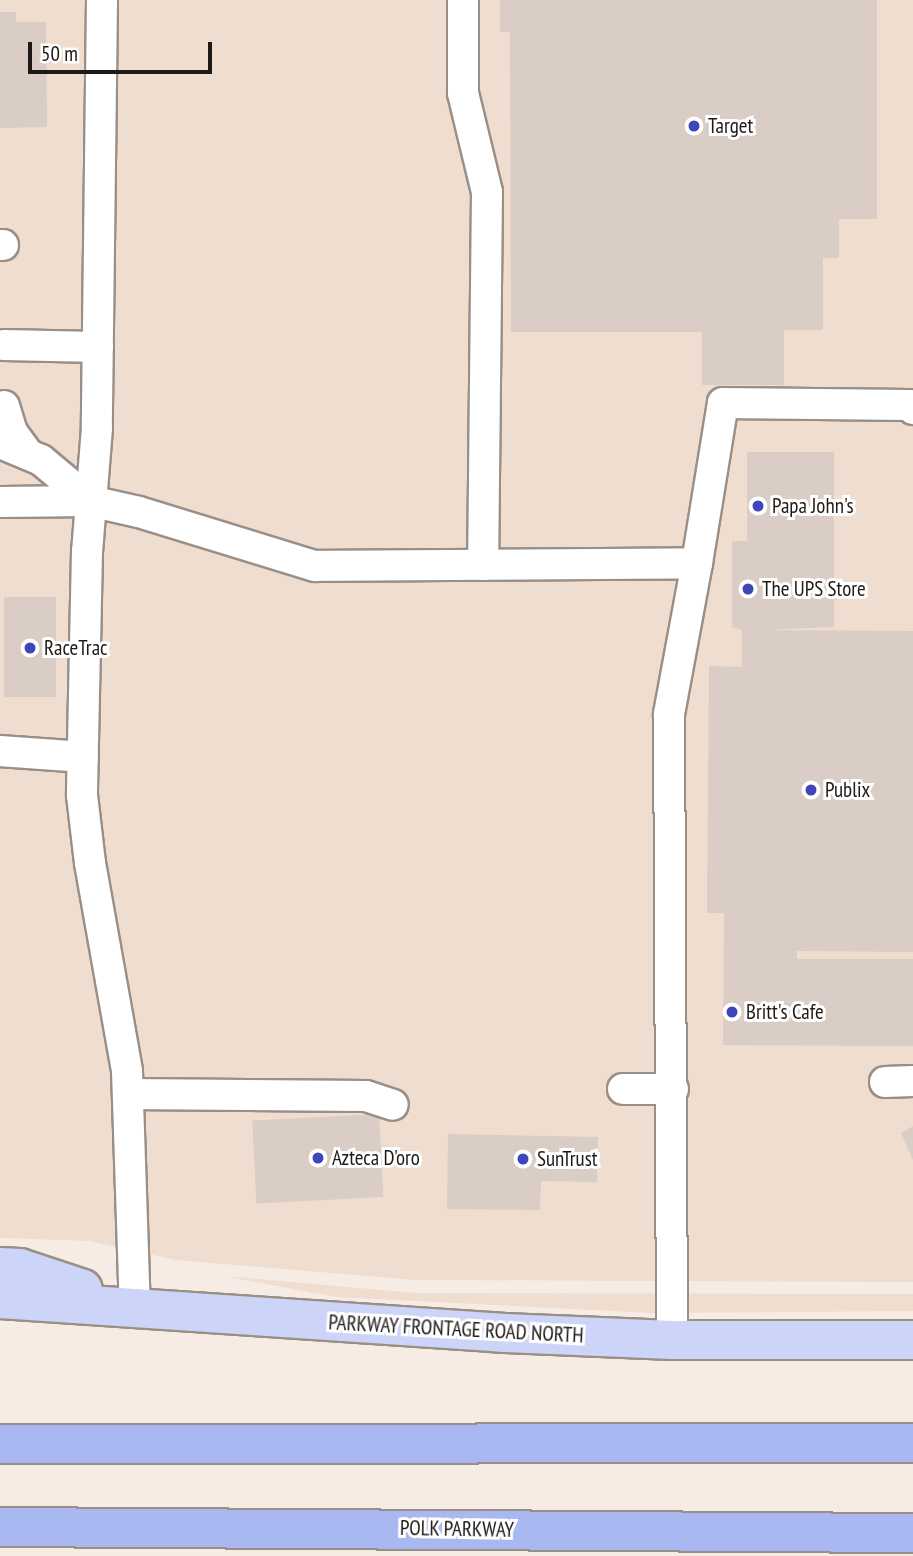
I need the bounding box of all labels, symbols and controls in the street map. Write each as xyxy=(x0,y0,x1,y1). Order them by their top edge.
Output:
scale bar xyxy=(32,28,215,72)
text: 50 m xyxy=(41,40,78,67)
place label: Target xyxy=(708,113,753,139)
marker: Target xyxy=(686,118,702,134)
place label: Papa John's xyxy=(772,493,854,519)
marker: Papa John's xyxy=(750,498,766,514)
place label: The UPS Store xyxy=(762,576,866,602)
marker: The UPS Store xyxy=(740,581,756,597)
place label: RaceTrac xyxy=(44,635,108,661)
marker: RaceTrac xyxy=(22,640,38,656)
place label: Publix xyxy=(825,777,870,803)
marker: Publix xyxy=(803,782,819,798)
place label: Britt's Cafe xyxy=(746,999,824,1025)
marker: Britt's Cafe xyxy=(724,1004,740,1020)
place label: Azteca D'oro xyxy=(332,1145,420,1171)
place label: SunTrust xyxy=(537,1146,598,1172)
marker: Azteca D'oro xyxy=(310,1150,326,1166)
marker: SunTrust xyxy=(515,1151,531,1167)
street label: PARKWAY FRONTAGE ROAD NORTH xyxy=(328,1310,584,1348)
street label: POLK PARKWAY xyxy=(399,1515,515,1543)

